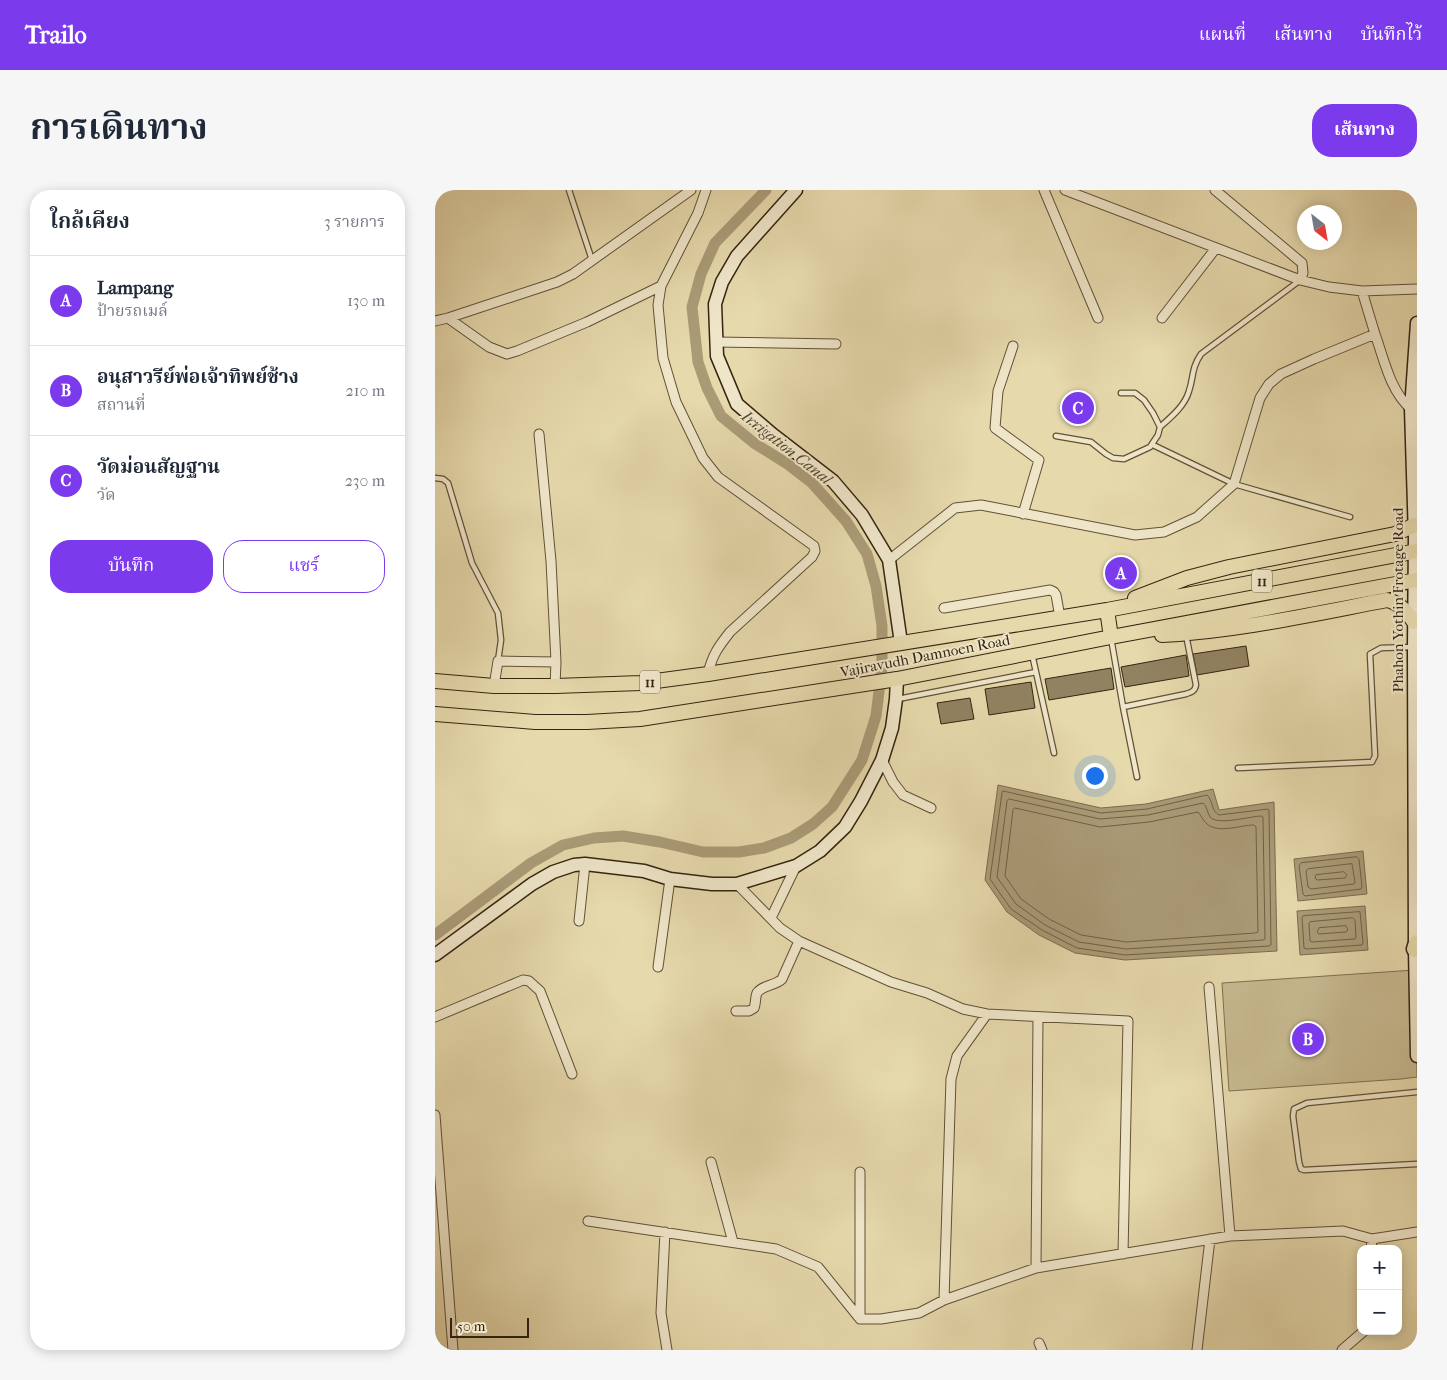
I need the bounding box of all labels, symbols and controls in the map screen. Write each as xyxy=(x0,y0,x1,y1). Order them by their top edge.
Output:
text: Trailo xyxy=(25,21,87,49)
text: แผนที่ xyxy=(1199,24,1246,45)
text: เส้นทาง xyxy=(1274,24,1333,45)
text: บันทึกไว้ xyxy=(1361,24,1422,45)
button: เส้นทาง xyxy=(1312,104,1417,157)
text: การเดินทาง xyxy=(30,107,208,148)
north arrow xyxy=(1297,205,1342,250)
text: ใกล้เคียง xyxy=(50,209,130,233)
text: 3 รายการ xyxy=(324,212,385,231)
text: Lampang xyxy=(97,277,173,299)
text: A xyxy=(61,291,71,310)
text: 130 m xyxy=(347,291,385,310)
text: ป้ายรถเมล์ xyxy=(97,301,168,320)
text: อนุสาวรีย์พ่อเจ้าทิพย์ช้าง xyxy=(97,366,299,388)
text: B xyxy=(61,381,71,400)
text: 210 m xyxy=(346,381,385,400)
pin: C xyxy=(1062,389,1094,427)
text: สถานที่ xyxy=(97,395,145,414)
water label: Irrigation Canal xyxy=(737,406,837,490)
text: วัดม่อนสัญฐาน xyxy=(97,456,220,478)
text: C xyxy=(61,471,71,490)
text: 230 m xyxy=(345,471,385,490)
text: วัด xyxy=(97,485,116,504)
street label: Phahon Yothin Frotage Road xyxy=(1389,507,1407,692)
button: บันทึก xyxy=(50,540,213,593)
button: แชร์ xyxy=(223,540,385,593)
pin: A xyxy=(1105,554,1137,592)
road number: 11 xyxy=(1252,570,1272,592)
street label: Vajiravudh Damnoen Road xyxy=(838,631,1012,681)
road number: 11 xyxy=(640,671,660,694)
your location xyxy=(1082,763,1108,789)
pin: B xyxy=(1292,1020,1324,1058)
map controls xyxy=(1357,1245,1402,1335)
button: + xyxy=(1357,1245,1402,1290)
button: − xyxy=(1357,1290,1402,1335)
scale bar xyxy=(450,1315,529,1338)
text: 50 m xyxy=(457,1318,485,1335)

